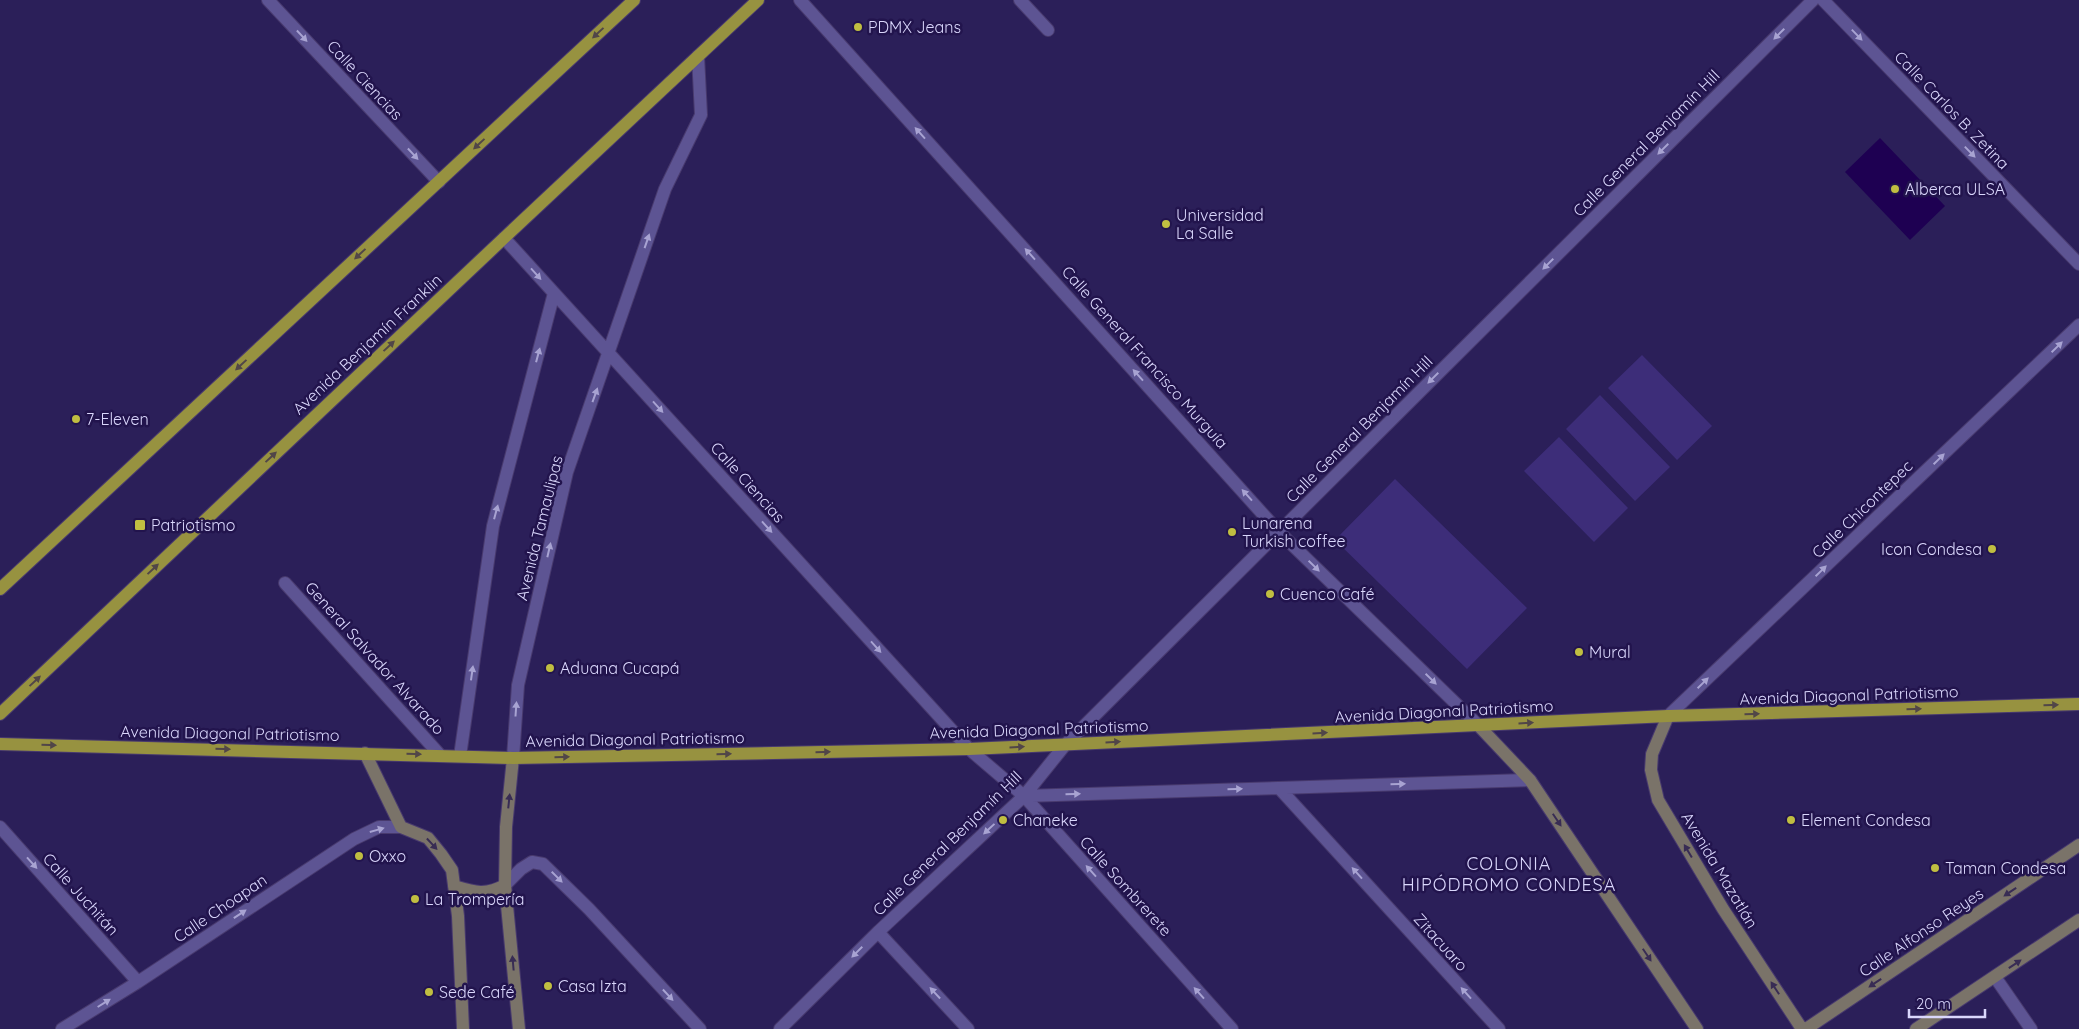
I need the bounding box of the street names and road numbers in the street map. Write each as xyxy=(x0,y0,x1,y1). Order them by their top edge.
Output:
street label: Calle Ciencias xyxy=(323,36,407,124)
street label: Calle Carlos B. Zetina xyxy=(1890,47,2014,173)
street label: Calle General Benjamín Hill xyxy=(1568,65,1724,221)
street label: Calle General Francisco Murguía xyxy=(1058,262,1232,452)
street label: Avenida Benjamín Franklin xyxy=(288,270,446,418)
street label: Calle General Benjamín Hill xyxy=(1281,351,1437,507)
street label: Calle Ciencias xyxy=(707,437,789,527)
street label: Avenida Tamaulipas xyxy=(511,453,567,603)
street label: Calle Chicontepec xyxy=(1807,456,1917,562)
street label: General Salvador Alvarado xyxy=(301,577,449,739)
street label: Avenida Diagonal Patriotismo xyxy=(1739,681,1959,709)
street label: Avenida Diagonal Patriotismo xyxy=(1334,695,1554,727)
street label: Avenida Diagonal Patriotismo xyxy=(929,715,1149,743)
street label: Avenida Diagonal Patriotismo xyxy=(120,721,340,745)
street label: Avenida Diagonal Patriotismo xyxy=(525,727,745,751)
street label: Calle General Benjamín Hill xyxy=(868,766,1026,920)
street label: Avenida Mazatlán xyxy=(1677,808,1763,932)
street label: Calle Sombrerete xyxy=(1076,832,1176,940)
street label: Calle Juchitán xyxy=(39,849,123,939)
street label: Calle Choapan xyxy=(170,869,270,947)
street label: Calle Alfonso Reyes xyxy=(1855,883,1987,981)
street label: Zitacuaro xyxy=(1410,909,1472,975)

